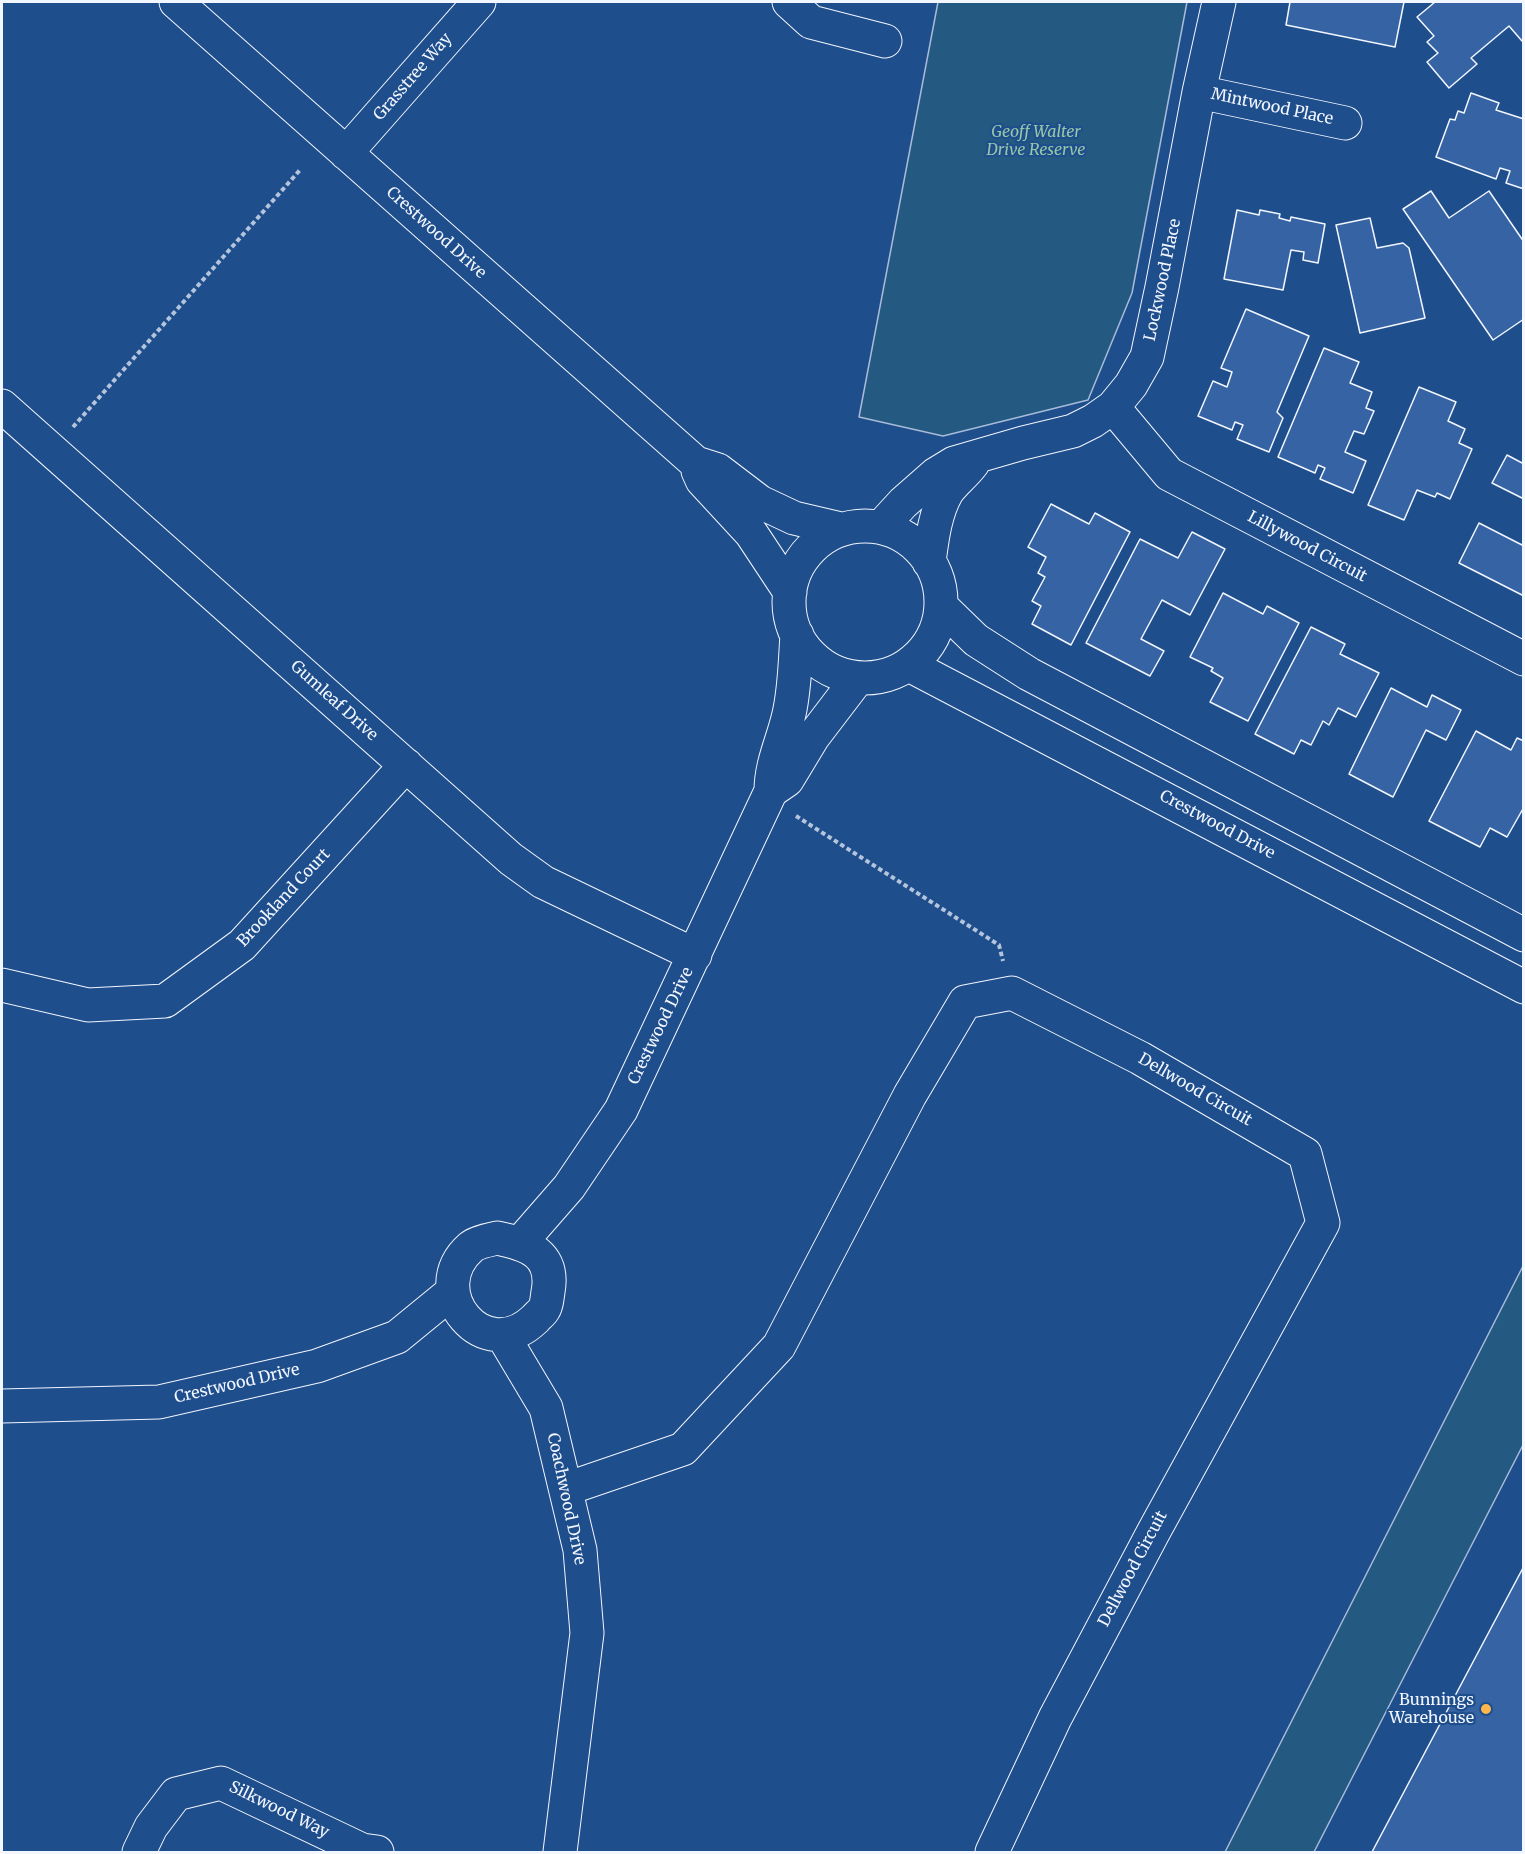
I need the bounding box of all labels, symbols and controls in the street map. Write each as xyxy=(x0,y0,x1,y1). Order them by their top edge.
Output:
street label: Grasstree Way xyxy=(370,29,456,125)
street label: Mintwood Place xyxy=(1209,85,1335,129)
park label: Geoff Walter Drive Reserve xyxy=(987,122,1085,160)
street label: Crestwood Drive xyxy=(382,183,490,283)
street label: Lockwood Place xyxy=(1141,217,1185,343)
street label: Lillywood Circuit xyxy=(1244,507,1370,587)
street label: Gumleaf Drive xyxy=(286,657,382,745)
street label: Crestwood Drive xyxy=(1156,787,1278,863)
street label: Brookland Court xyxy=(234,845,334,951)
street label: Crestwood Drive xyxy=(624,964,698,1088)
street label: Dellwood Circuit xyxy=(1135,1050,1255,1130)
street label: Crestwood Drive xyxy=(173,1360,301,1408)
street label: Coachwood Drive xyxy=(543,1431,589,1567)
street label: Dellwood Circuit xyxy=(1094,1508,1172,1630)
place label: Bunnings Warehouse xyxy=(1389,1690,1474,1728)
marker: Bunnings Warehouse xyxy=(1479,1702,1493,1716)
street label: Silkwood Way xyxy=(226,1778,332,1842)

